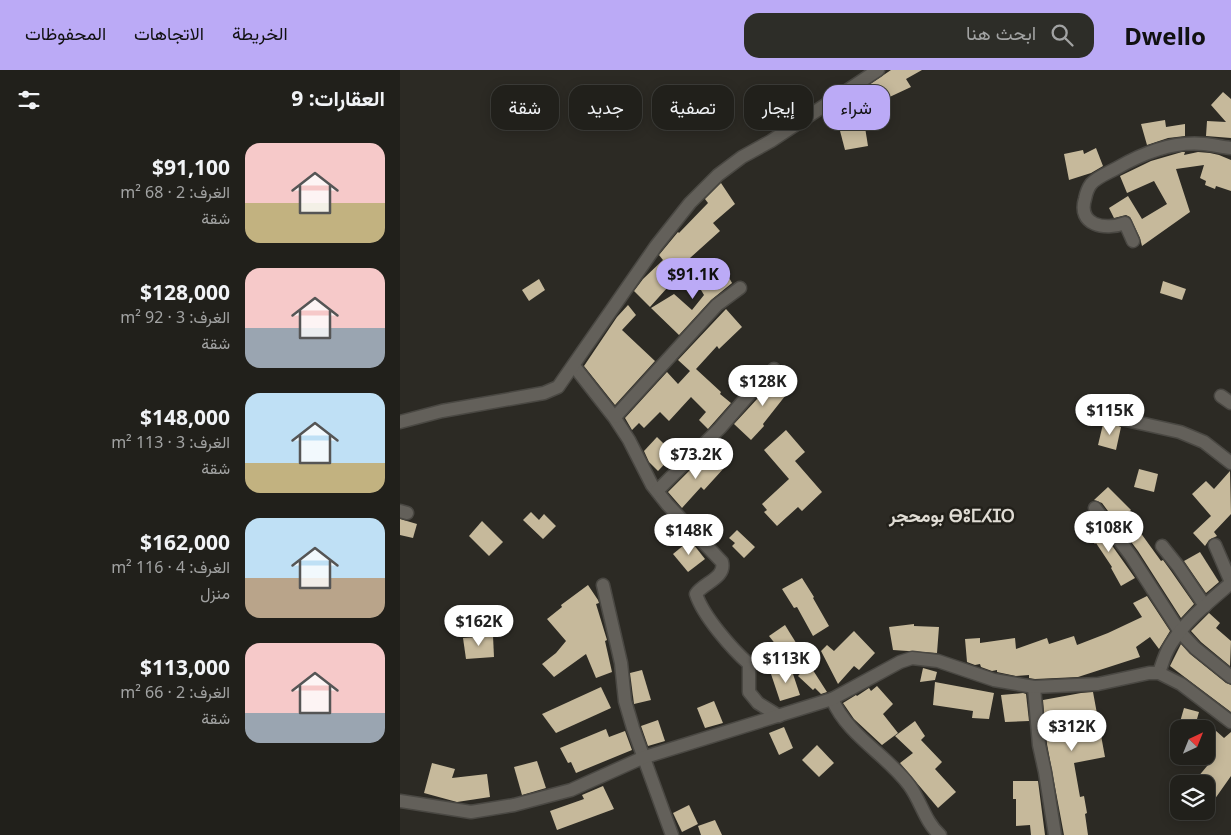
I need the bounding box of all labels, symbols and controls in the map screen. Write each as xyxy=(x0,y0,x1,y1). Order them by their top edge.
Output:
search box xyxy=(744,13,1094,58)
text: Dwello xyxy=(1124,19,1206,52)
text: ابحث هنا xyxy=(966,20,1036,46)
text: المحفوظات xyxy=(25,21,106,45)
text: الاتجاهات xyxy=(134,21,204,45)
text: الخريطة xyxy=(232,21,288,45)
icon: search xyxy=(1048,21,1076,49)
text: العقارات: 9 xyxy=(291,84,385,112)
chip: شقة xyxy=(491,85,559,130)
chip: جديد xyxy=(569,85,642,130)
chip: تصفية xyxy=(652,85,734,130)
chip: إيجار xyxy=(744,85,813,130)
chip: شراء xyxy=(823,85,890,130)
icon: filters xyxy=(15,86,43,114)
text: $91,100 xyxy=(152,153,230,181)
icon: home xyxy=(285,163,345,223)
text: الغرف: 2 · 68 m² xyxy=(120,181,230,203)
text: شقة xyxy=(201,207,230,229)
pin: $91.1K xyxy=(652,258,734,300)
text: $91.1K xyxy=(667,263,719,285)
text: $128,000 xyxy=(140,278,230,306)
icon: home xyxy=(285,288,345,348)
text: الغرف: 3 · 92 m² xyxy=(120,306,230,328)
text: شقة xyxy=(201,332,230,354)
pin: $128K xyxy=(728,364,798,407)
text: $128K xyxy=(739,370,787,392)
pin: $115K xyxy=(1075,394,1145,436)
text: $115K xyxy=(1086,399,1134,421)
text: $148,000 xyxy=(140,403,230,431)
icon: home xyxy=(285,413,345,473)
text: الغرف: 3 · 113 m² xyxy=(111,431,230,453)
pin: $73.2K xyxy=(655,438,737,480)
text: $73.2K xyxy=(670,443,722,465)
text: شقة xyxy=(201,457,230,479)
district label: بومحجر ⴱⵓⵎⵃⵊⵔ xyxy=(888,503,1015,527)
pin: $108K xyxy=(1074,510,1144,553)
pin: $148K xyxy=(654,514,724,556)
text: $108K xyxy=(1085,516,1133,538)
text: $148K xyxy=(665,519,713,541)
text: $162,000 xyxy=(140,528,230,556)
icon: home xyxy=(285,538,345,598)
text: الغرف: 4 · 116 m² xyxy=(111,556,230,578)
text: منزل xyxy=(200,582,230,604)
pin: $162K xyxy=(444,604,514,647)
text: $162K xyxy=(455,610,503,632)
pin: $113K xyxy=(751,642,821,684)
text: $113K xyxy=(762,647,810,669)
text: $113,000 xyxy=(140,653,230,681)
icon: home xyxy=(285,663,345,723)
text: الغرف: 2 · 66 m² xyxy=(120,681,230,703)
text: شقة xyxy=(201,707,230,729)
pin: $312K xyxy=(1037,710,1107,752)
text: $312K xyxy=(1048,715,1096,737)
north arrow xyxy=(1170,720,1215,765)
map controls xyxy=(1170,720,1215,820)
button: layers xyxy=(1170,775,1215,820)

